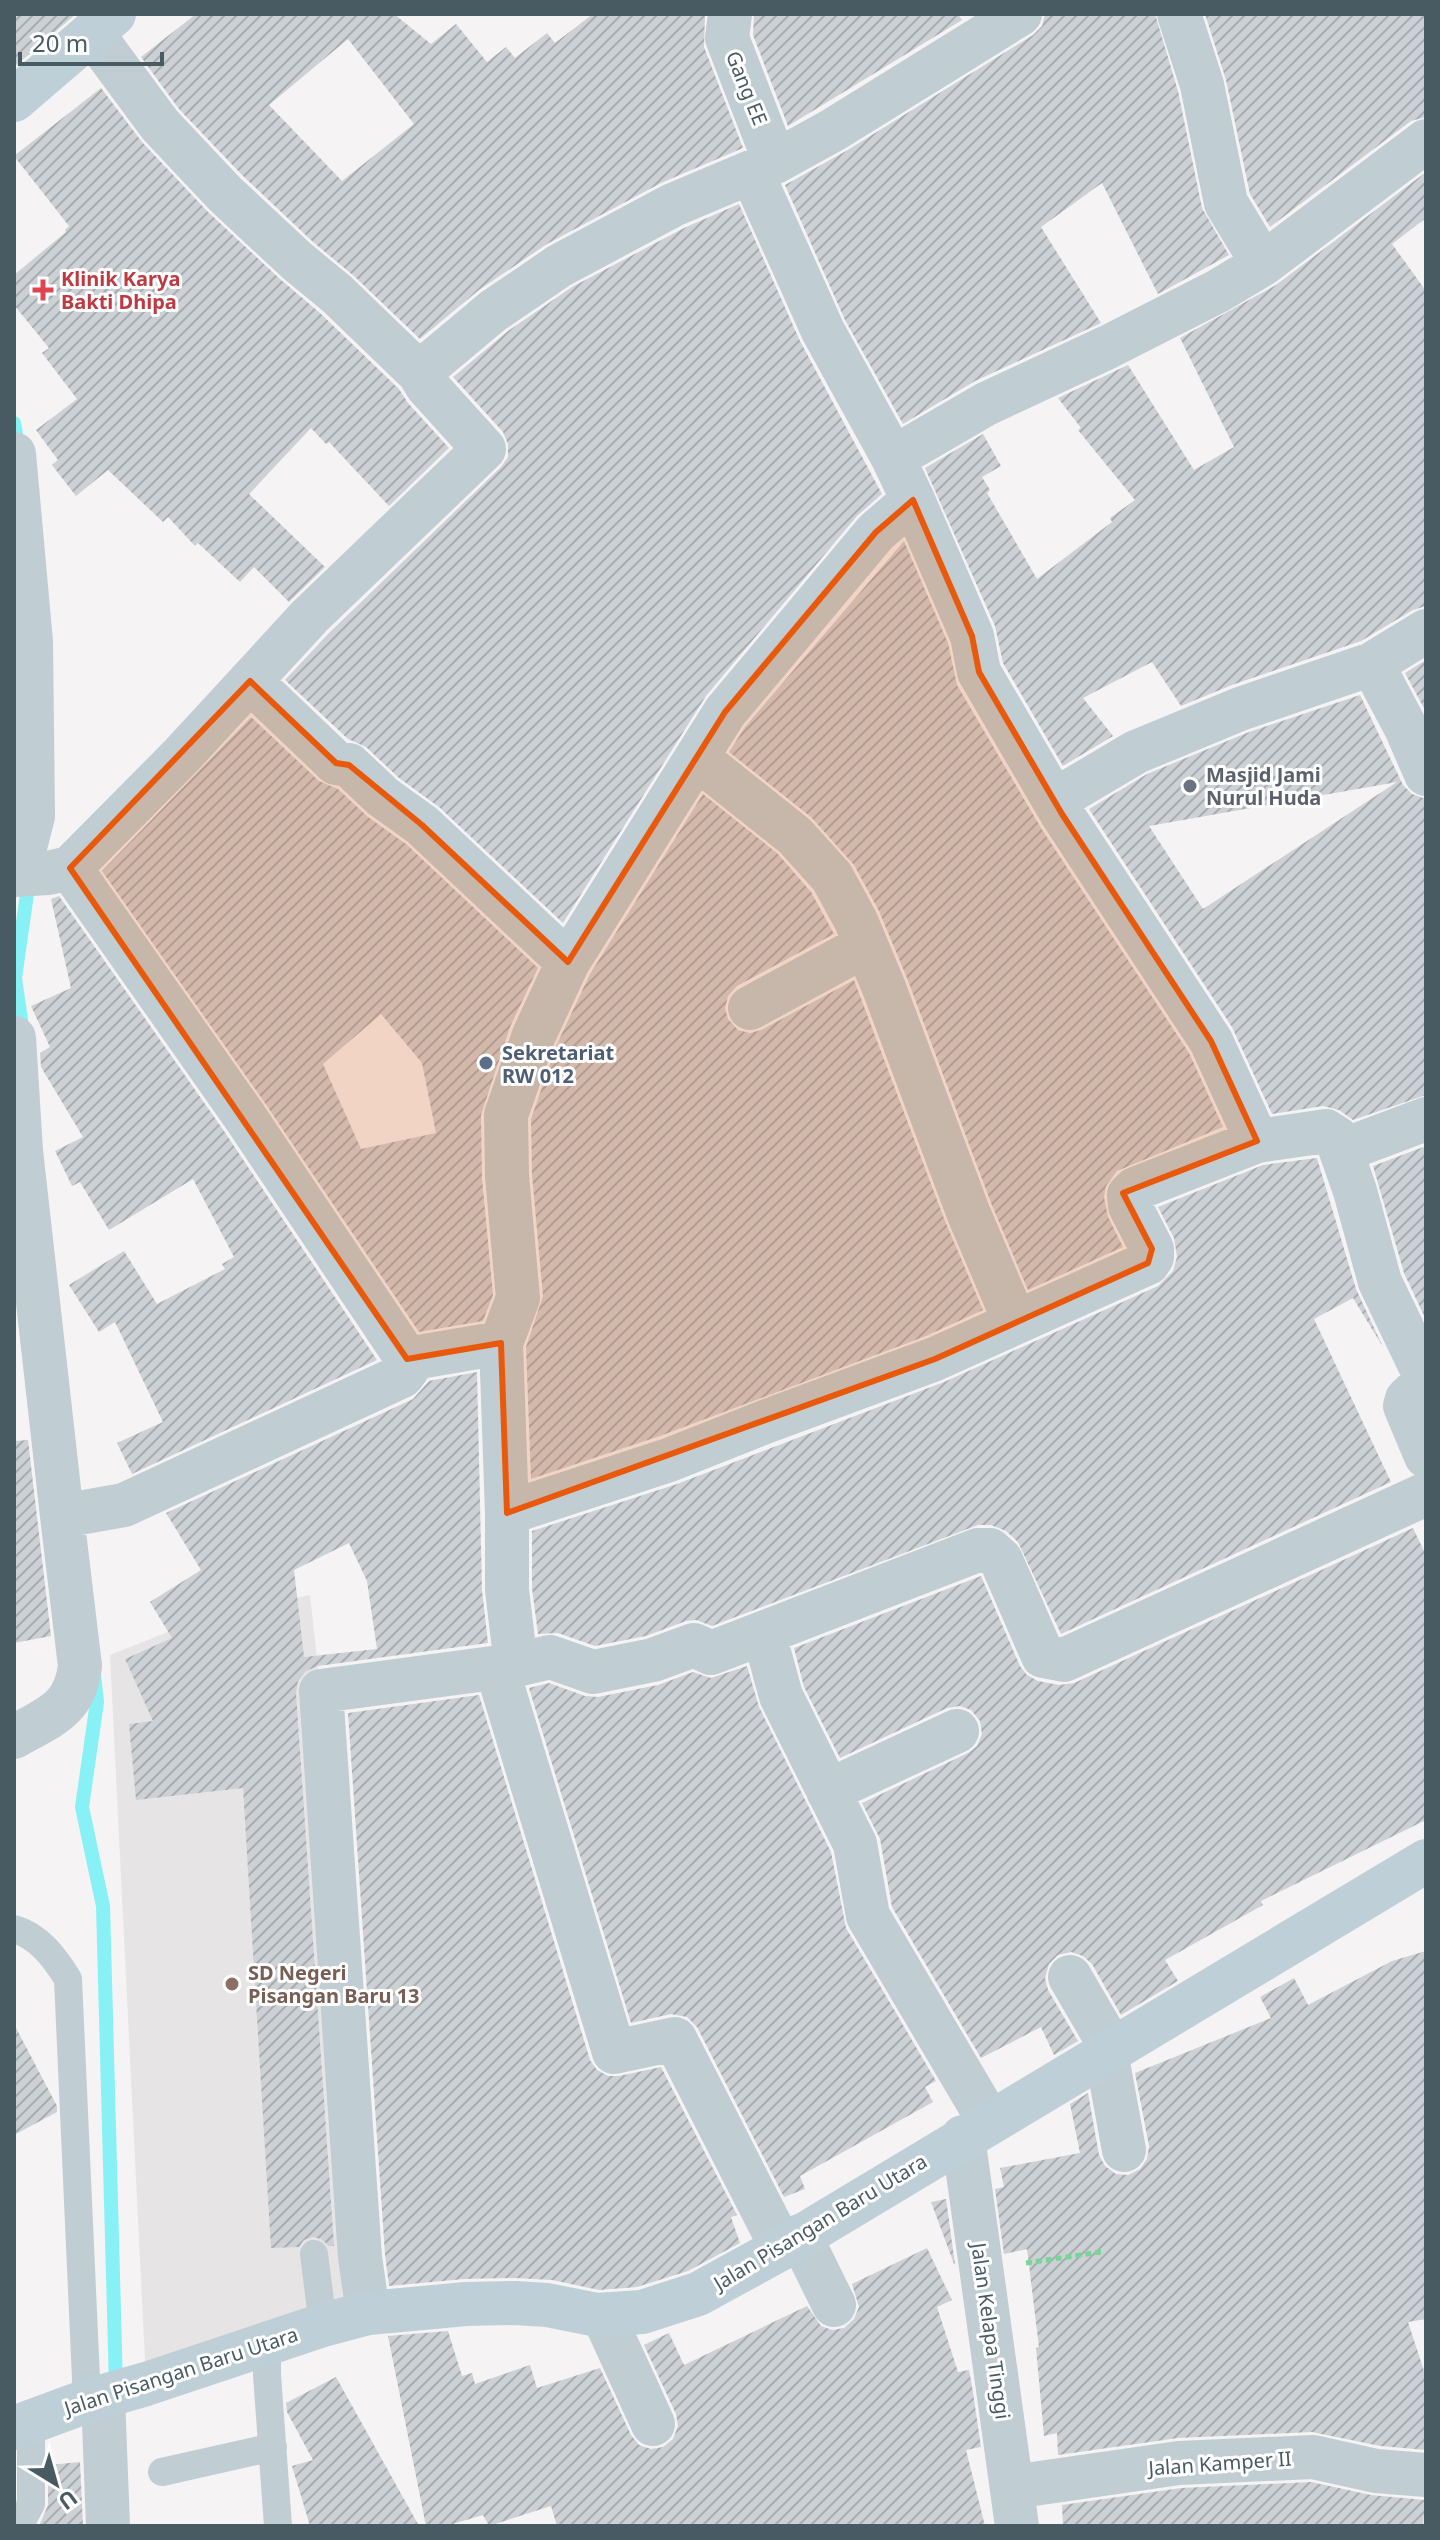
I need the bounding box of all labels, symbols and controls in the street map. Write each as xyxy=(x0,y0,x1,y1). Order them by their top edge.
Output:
scale bar xyxy=(20,16,162,66)
text: 20 m xyxy=(32,26,88,59)
street label: Gang EE xyxy=(720,47,774,129)
place label: Klinik Karya Bakti Dhipa xyxy=(61,265,180,315)
marker: Klinik Karya Bakti Dhipa xyxy=(32,279,54,301)
place label: Masjid Jami Nurul Huda xyxy=(1206,761,1321,811)
marker: Masjid Jami Nurul Huda xyxy=(1181,777,1199,795)
place label: Sekretariat RW 012 xyxy=(502,1039,614,1089)
marker: Sekretariat RW 012 xyxy=(477,1054,495,1072)
place label: SD Negeri Pisangan Baru 13 xyxy=(248,1959,420,2009)
marker: SD Negeri Pisangan Baru 13 xyxy=(223,1975,241,1993)
street label: Jalan Pisangan Baru Utara xyxy=(707,2148,932,2298)
street label: Jalan Kelapa Tinggi xyxy=(965,2239,1017,2421)
street label: Jalan Pisangan Baru Utara xyxy=(59,2320,301,2422)
north arrow xyxy=(16,2444,96,2524)
street label: Jalan Kamper II xyxy=(1145,2445,1293,2482)
text: U xyxy=(53,2484,84,2518)

